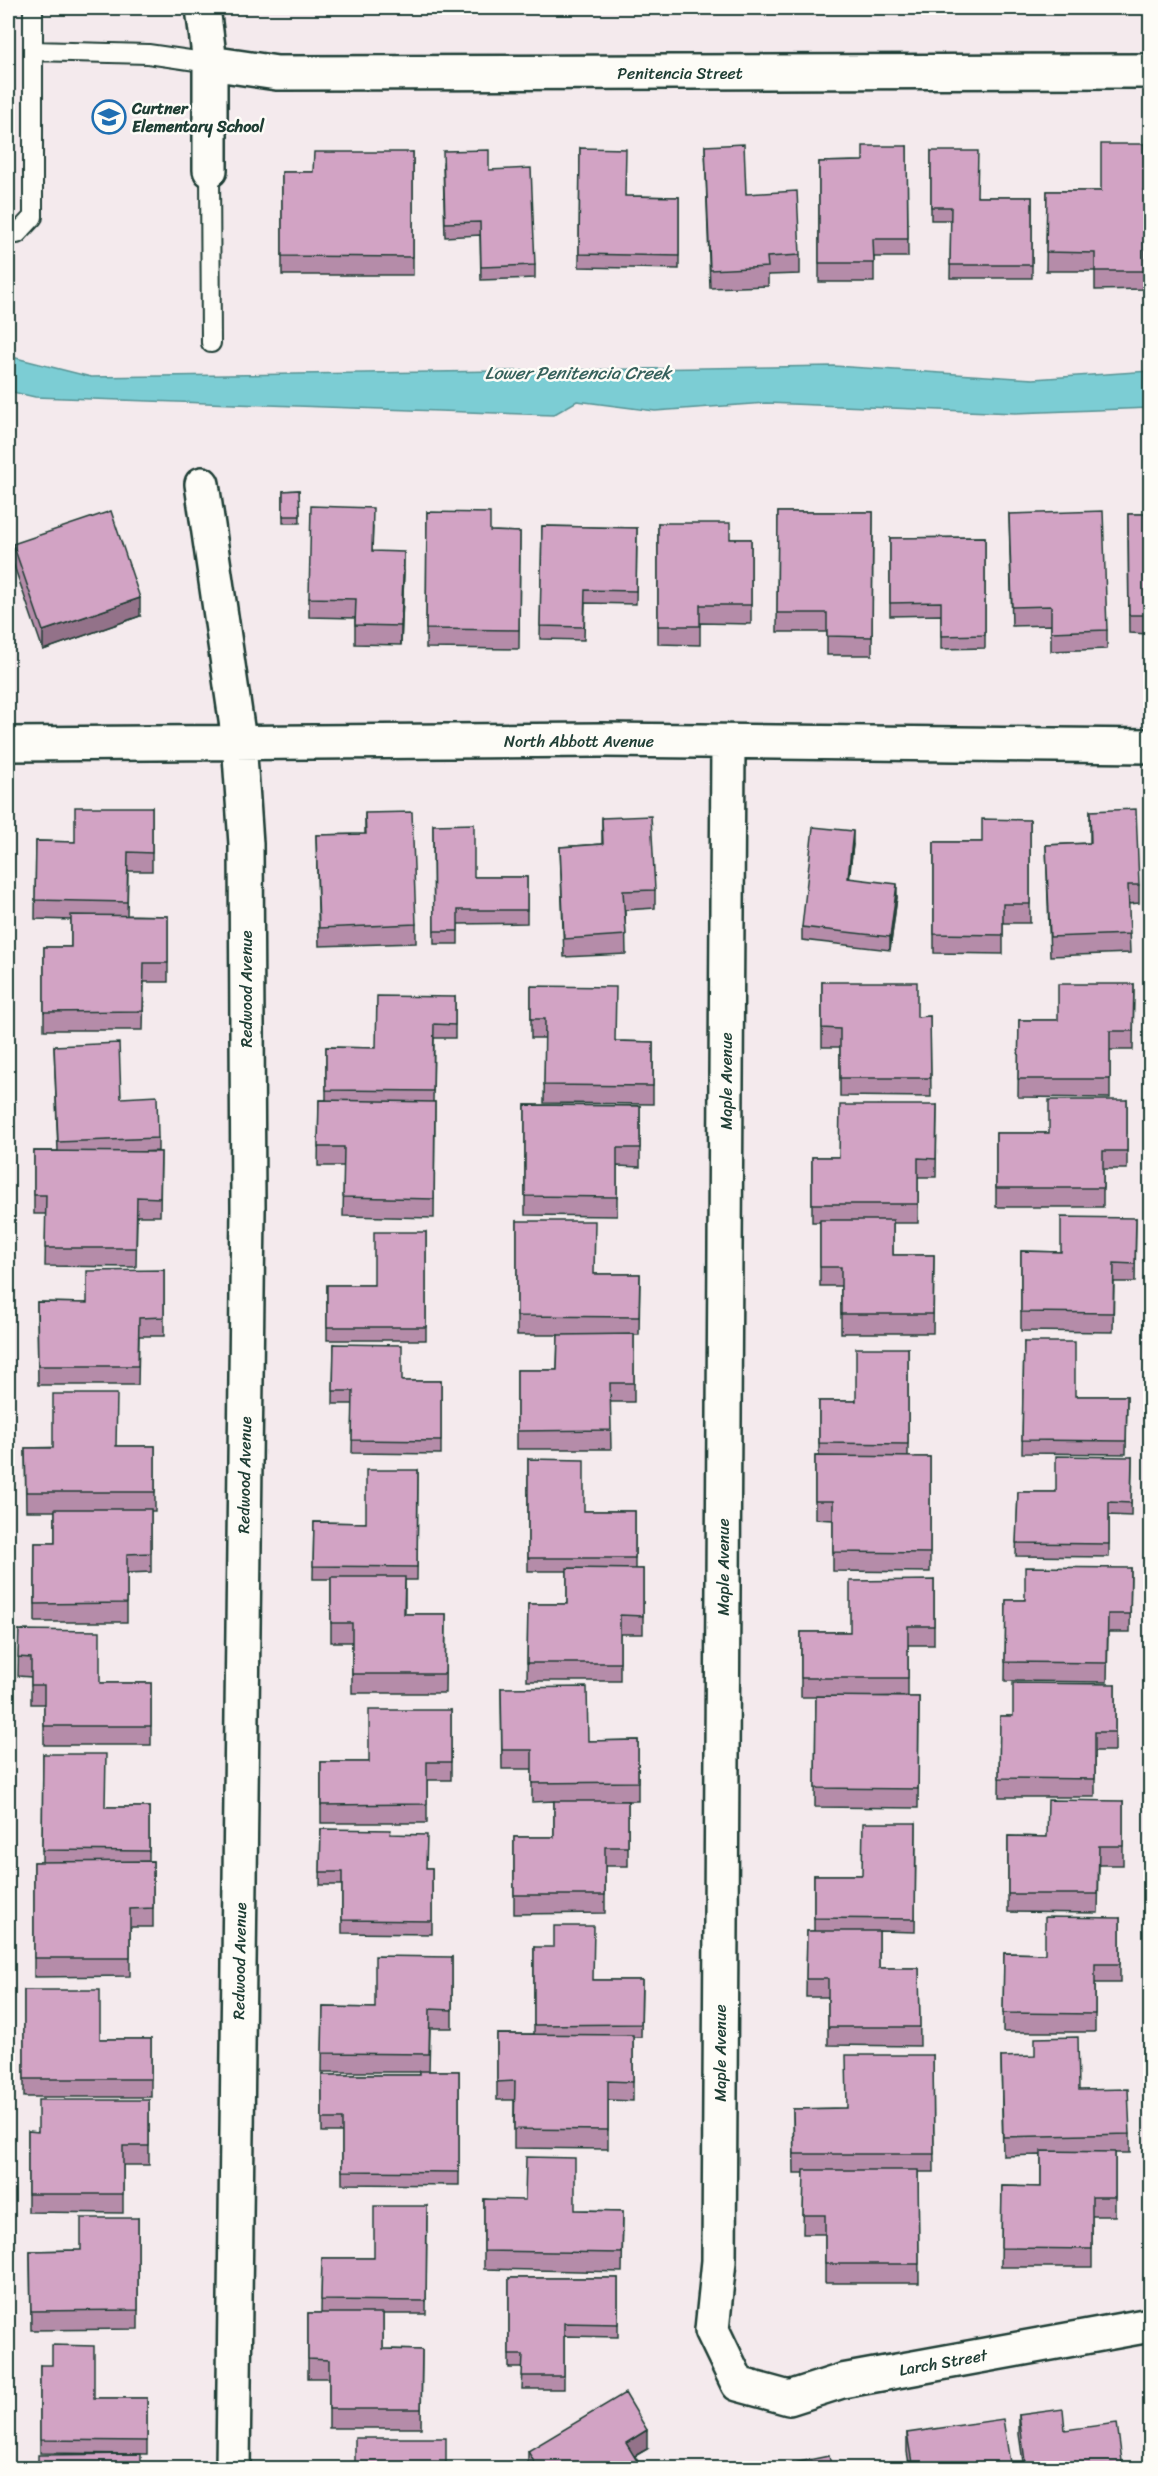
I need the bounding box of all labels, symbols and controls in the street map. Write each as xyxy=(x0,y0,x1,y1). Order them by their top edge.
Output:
street label: Penitencia Street xyxy=(617,59,743,88)
place label: Curtner Elementary School xyxy=(131,94,265,141)
school or university icon: Curtner Elementary School xyxy=(91,99,127,135)
water label: Lower Penitencia Creek xyxy=(485,357,673,389)
street label: North Abbott Avenue xyxy=(504,727,654,756)
street label: Redwood Avenue xyxy=(232,930,261,1048)
street label: Maple Avenue xyxy=(712,1032,741,1130)
street label: Redwood Avenue xyxy=(229,1416,260,1534)
street label: Maple Avenue xyxy=(709,1518,738,1616)
street label: Redwood Avenue xyxy=(224,1902,255,2020)
street label: Maple Avenue xyxy=(706,2004,735,2102)
street label: Larch Street xyxy=(897,2340,990,2385)

